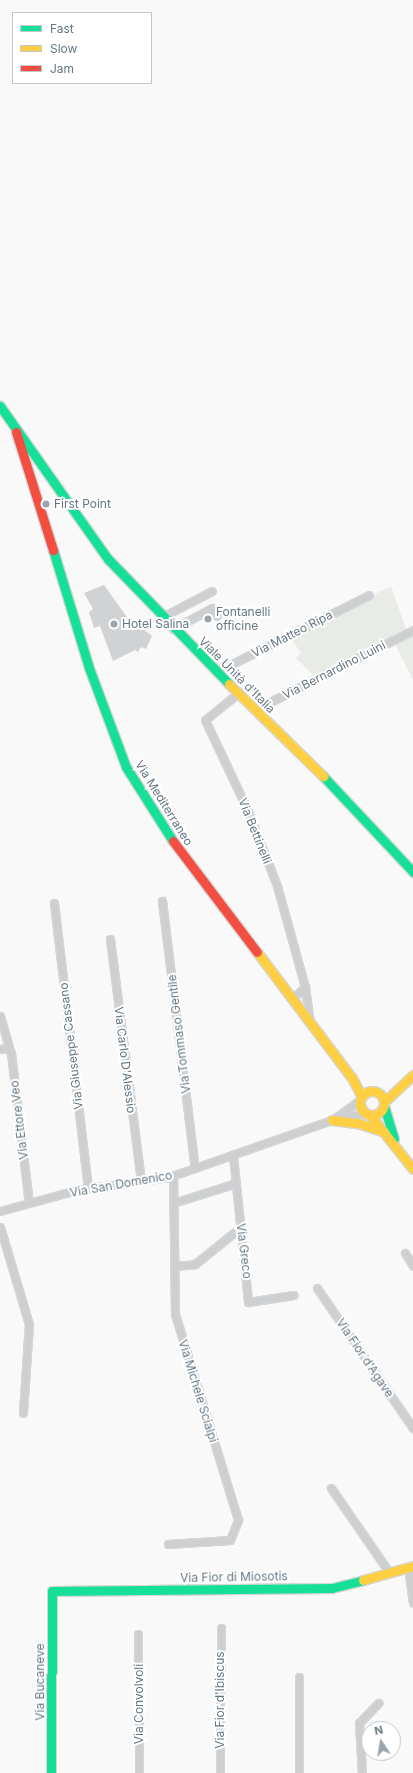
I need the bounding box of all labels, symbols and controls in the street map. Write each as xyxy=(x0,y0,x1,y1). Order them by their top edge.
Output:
legend xyxy=(12,12,152,84)
text: Fast xyxy=(50,21,74,36)
text: Slow xyxy=(50,41,77,56)
text: Jam xyxy=(50,61,74,76)
place label: First Point xyxy=(54,497,111,511)
marker: First Point xyxy=(41,499,51,509)
place label: Fontanelli officine xyxy=(216,605,270,633)
street label: Via Matteo Ripa xyxy=(249,607,335,661)
marker: Fontanelli officine xyxy=(203,614,213,624)
place label: Hotel Salina xyxy=(122,617,189,631)
marker: Hotel Salina xyxy=(109,619,119,629)
street label: Viale Unità d'Italia xyxy=(196,634,278,716)
street label: Via Bernardino Luini xyxy=(280,638,388,702)
street label: Via Mediterraneo xyxy=(132,758,196,848)
street label: Via Bettinelli xyxy=(235,796,275,866)
street label: Via Tommaso Gentile xyxy=(165,974,193,1094)
street label: Via Giuseppe Cassano xyxy=(56,982,86,1110)
street label: Via Carlo D'Alessio xyxy=(111,1006,139,1114)
street label: Via Ettore Veo xyxy=(7,1080,31,1160)
street label: Via San Domenico xyxy=(69,1168,173,1200)
street label: Via Greco xyxy=(233,1223,255,1279)
street label: Via Fior d'Agave xyxy=(333,1316,397,1400)
street label: Via Michele Scialpi xyxy=(176,1338,220,1444)
street label: Via Fior di Miosotis xyxy=(180,1569,288,1585)
street label: Via Bucaneve xyxy=(33,1643,47,1721)
street label: Via Fior d'Ibiscus xyxy=(213,1651,227,1749)
street label: Via Convolvoli xyxy=(132,1664,146,1744)
north arrow xyxy=(361,1721,401,1761)
text: N xyxy=(373,1723,384,1738)

